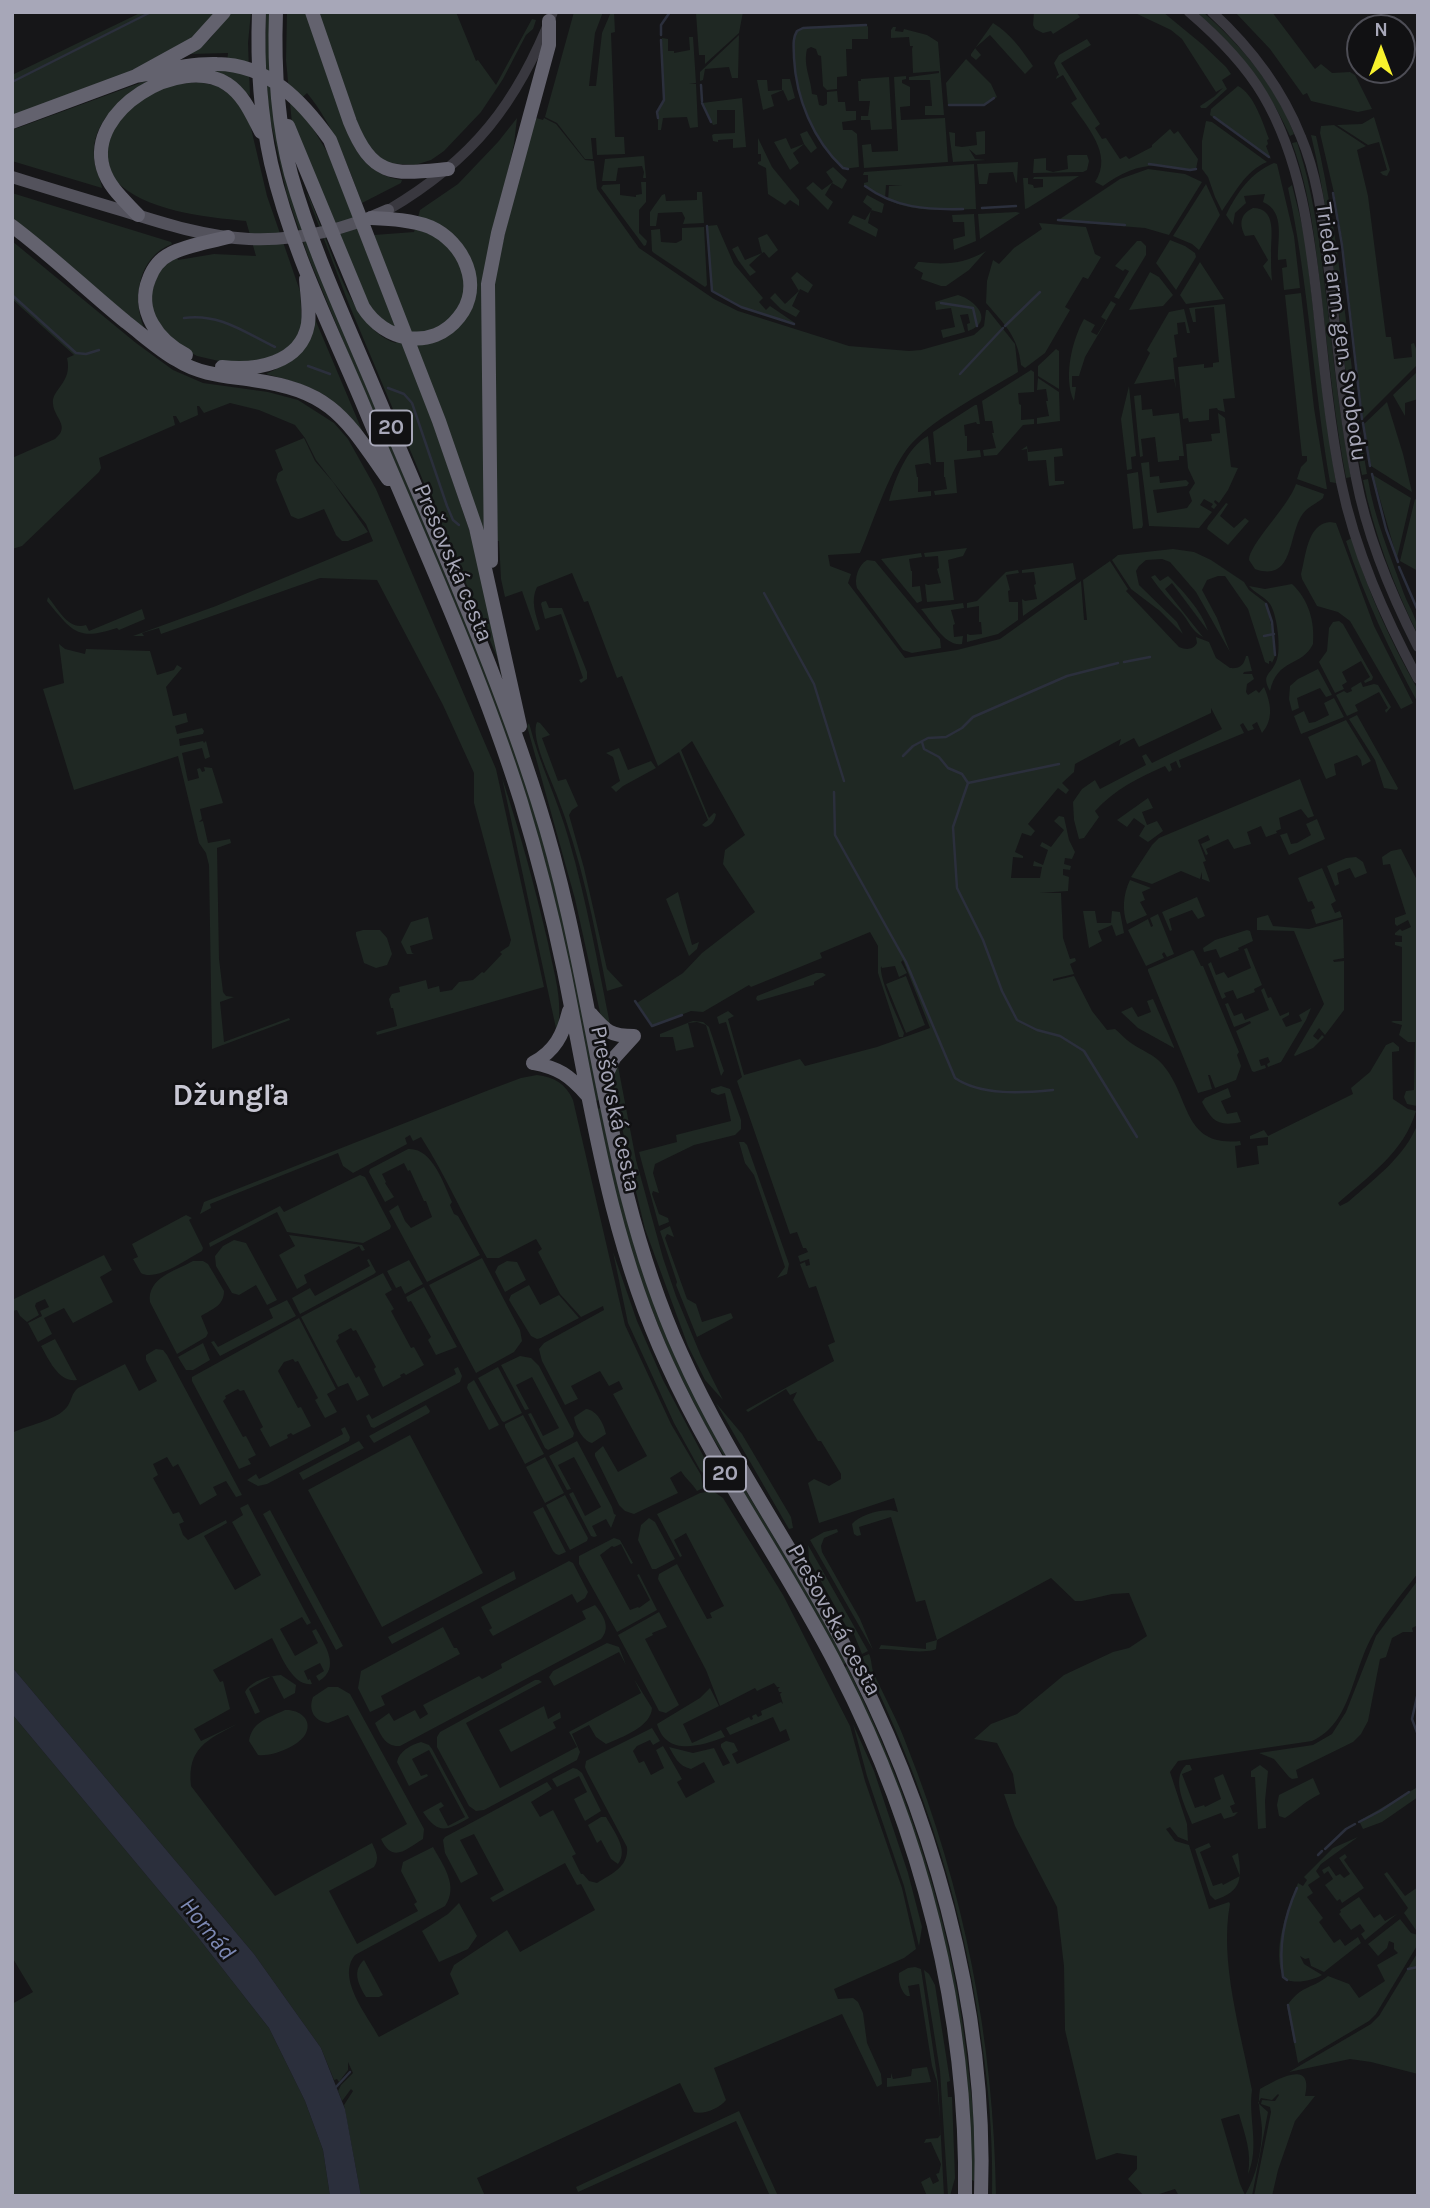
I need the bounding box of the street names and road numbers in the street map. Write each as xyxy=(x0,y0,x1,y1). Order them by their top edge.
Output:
street label: Trieda arm. gen. Svobodu xyxy=(1309,201,1373,463)
road number: 20 xyxy=(370,410,412,446)
street label: Prešovská cesta xyxy=(407,480,499,646)
street label: Prešovská cesta xyxy=(584,1023,646,1195)
road number: 20 xyxy=(704,1456,746,1492)
street label: Prešovská cesta xyxy=(781,1539,887,1701)

